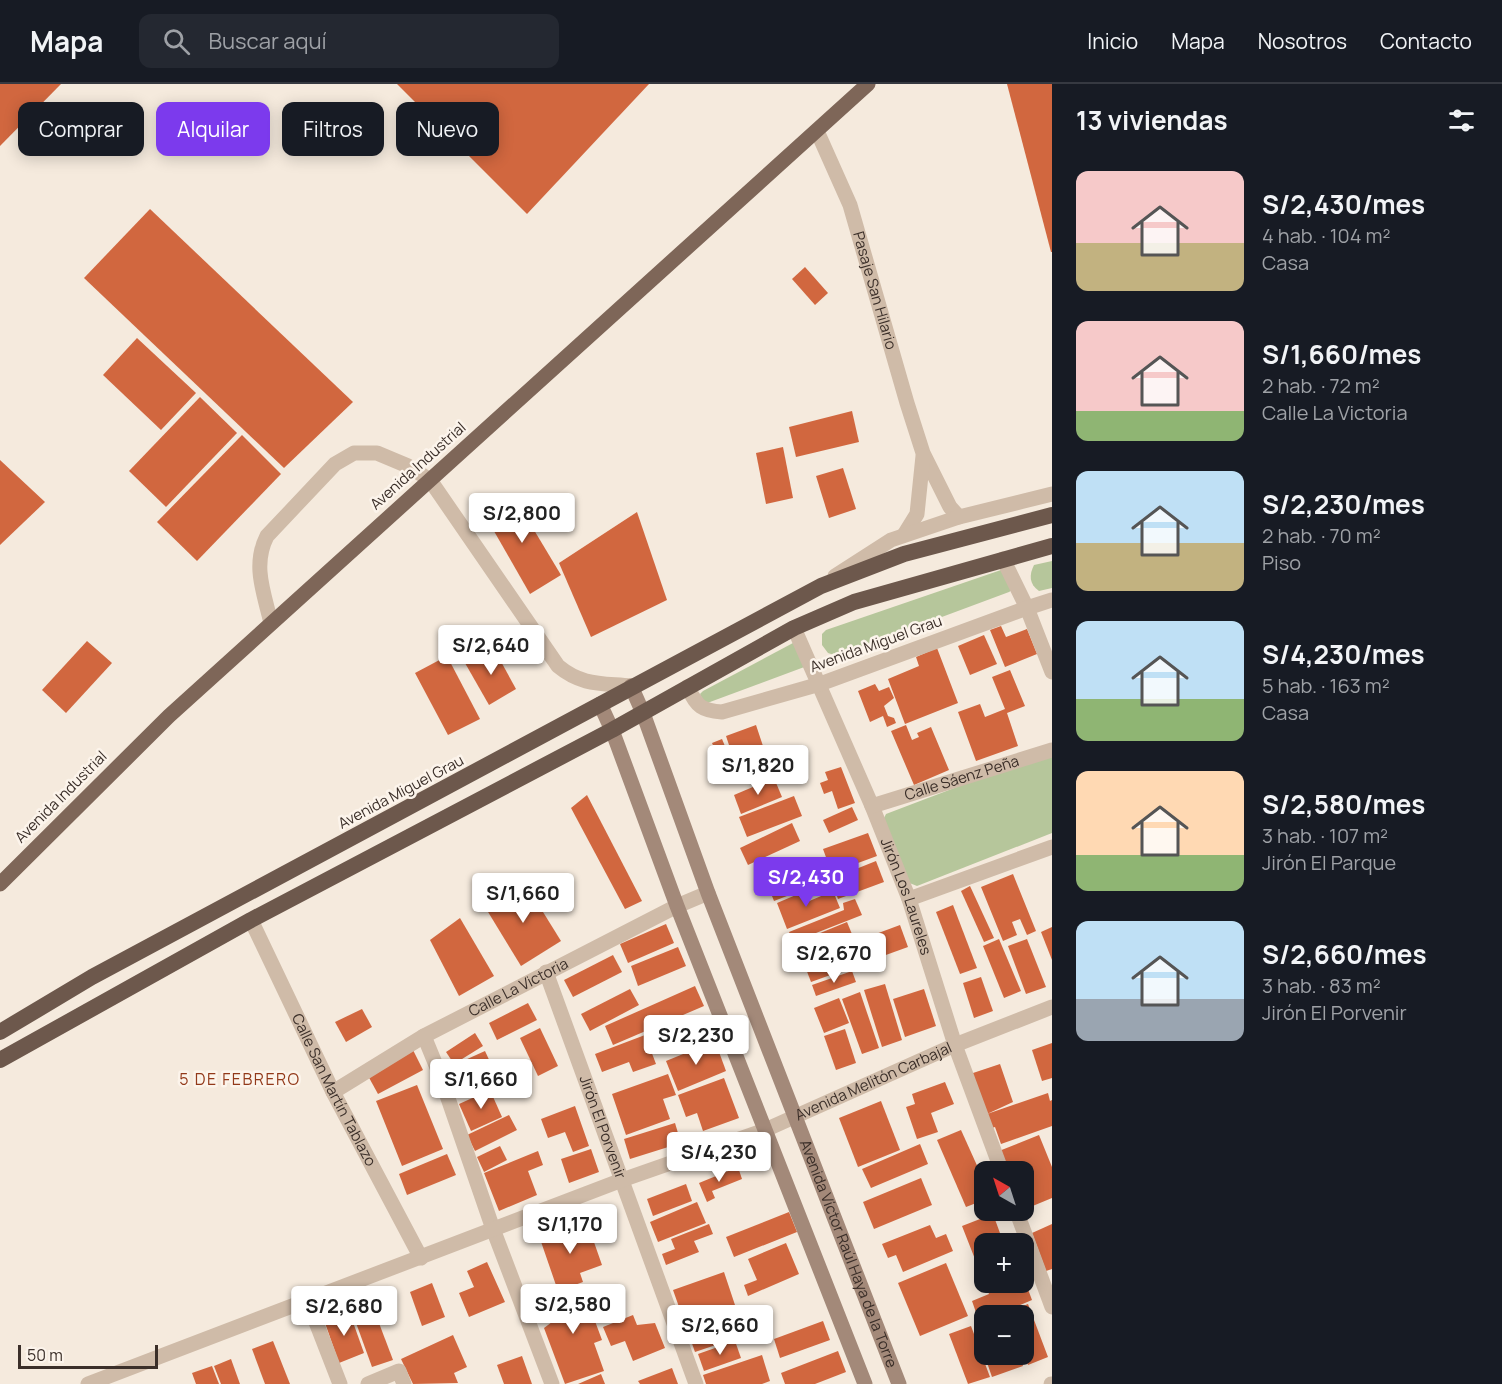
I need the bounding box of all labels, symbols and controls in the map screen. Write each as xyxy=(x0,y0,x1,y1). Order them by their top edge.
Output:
search box xyxy=(139,14,559,68)
text: Mapa xyxy=(30,22,103,60)
icon: search xyxy=(160,25,193,58)
text: Buscar aquí xyxy=(208,26,327,56)
text: Inicio xyxy=(1087,27,1138,55)
text: Mapa xyxy=(1171,27,1225,55)
text: Nosotros xyxy=(1258,27,1347,55)
text: Contacto xyxy=(1380,27,1472,55)
chip: Comprar xyxy=(18,102,144,156)
chip: Alquilar xyxy=(156,102,270,156)
chip: Filtros xyxy=(282,102,384,156)
chip: Nuevo xyxy=(396,102,499,156)
text: 13 viviendas xyxy=(1076,102,1227,138)
icon: filters xyxy=(1445,104,1478,137)
text: S/2,430/mes xyxy=(1262,186,1425,222)
icon: home xyxy=(1124,195,1196,267)
text: 4 hab. · 104 m² xyxy=(1262,222,1391,249)
street label: Pasaje San Hilario xyxy=(848,229,902,352)
text: Casa xyxy=(1262,249,1309,276)
text: S/1,660/mes xyxy=(1262,336,1421,372)
icon: home xyxy=(1124,345,1196,417)
text: 2 hab. · 72 m² xyxy=(1262,372,1380,399)
text: Calle La Victoria xyxy=(1262,399,1408,426)
street label: Avenida Industrial xyxy=(365,417,470,514)
text: S/2,230/mes xyxy=(1262,486,1425,522)
pin: S/2,800 xyxy=(467,493,577,544)
icon: home xyxy=(1124,495,1196,567)
text: S/2,800 xyxy=(483,499,561,526)
text: 2 hab. · 70 m² xyxy=(1262,522,1381,549)
text: Piso xyxy=(1262,549,1301,576)
street label: Avenida Miguel Grau xyxy=(807,610,945,677)
pin: S/2,640 xyxy=(436,625,546,676)
text: S/2,640 xyxy=(452,631,530,658)
text: S/4,230/mes xyxy=(1262,636,1425,672)
icon: home xyxy=(1124,645,1196,717)
text: 5 hab. · 163 m² xyxy=(1262,672,1390,699)
text: Casa xyxy=(1262,699,1309,726)
pin: S/1,820 xyxy=(703,745,813,796)
street label: Avenida Industrial xyxy=(10,746,111,847)
street label: Avenida Miguel Grau xyxy=(334,750,467,834)
street label: Calle Sáenz Peña xyxy=(902,750,1022,805)
text: S/1,820 xyxy=(721,751,795,778)
text: S/2,580/mes xyxy=(1262,786,1425,822)
icon: home xyxy=(1124,795,1196,867)
text: 3 hab. · 107 m² xyxy=(1262,822,1388,849)
street label: Jirón Los Laureles xyxy=(876,835,937,958)
text: Jirón El Parque xyxy=(1262,849,1396,876)
pin: S/2,430 xyxy=(751,857,861,908)
text: S/2,430 xyxy=(768,863,844,890)
pin: S/1,660 xyxy=(468,873,578,924)
text: S/1,660 xyxy=(486,879,560,906)
pin: S/2,670 xyxy=(779,933,889,984)
text: S/2,660/mes xyxy=(1262,936,1427,972)
text: S/2,670 xyxy=(796,939,872,966)
icon: home xyxy=(1124,945,1196,1017)
street label: Calle La Victoria xyxy=(465,953,572,1021)
text: 3 hab. · 83 m² xyxy=(1262,972,1381,999)
text: Jirón El Porvenir xyxy=(1262,999,1407,1026)
street label: Calle San Martín Tablazo xyxy=(287,1010,382,1170)
pin: S/2,230 xyxy=(641,1015,751,1066)
text: S/2,230 xyxy=(658,1021,734,1048)
street label: Avenida Melitón Carbajal xyxy=(792,1037,955,1125)
pin: S/1,660 xyxy=(426,1059,536,1110)
text: S/1,660 xyxy=(444,1065,518,1092)
district label: 5 DE FEBRERO xyxy=(179,1068,301,1090)
street label: Jirón El Porvenir xyxy=(574,1072,632,1182)
pin: S/4,230 xyxy=(664,1132,774,1183)
street label: Avenida Víctor Raúl Haya de la Torre xyxy=(795,1136,903,1371)
text: S/4,230 xyxy=(681,1138,757,1165)
north arrow xyxy=(974,1161,1034,1221)
map controls xyxy=(974,1161,1034,1365)
pin: S/1,170 xyxy=(515,1204,625,1255)
text: S/1,170 xyxy=(537,1210,603,1237)
button: + xyxy=(974,1233,1034,1293)
pin: S/2,580 xyxy=(518,1284,628,1335)
pin: S/2,680 xyxy=(289,1286,399,1337)
text: S/2,580 xyxy=(535,1290,611,1317)
text: S/2,680 xyxy=(305,1292,383,1319)
pin: S/2,660 xyxy=(665,1305,775,1356)
button: − xyxy=(974,1305,1034,1365)
text: S/2,660 xyxy=(681,1311,759,1338)
scale bar xyxy=(18,1342,158,1370)
text: 50 m xyxy=(27,1344,63,1366)

